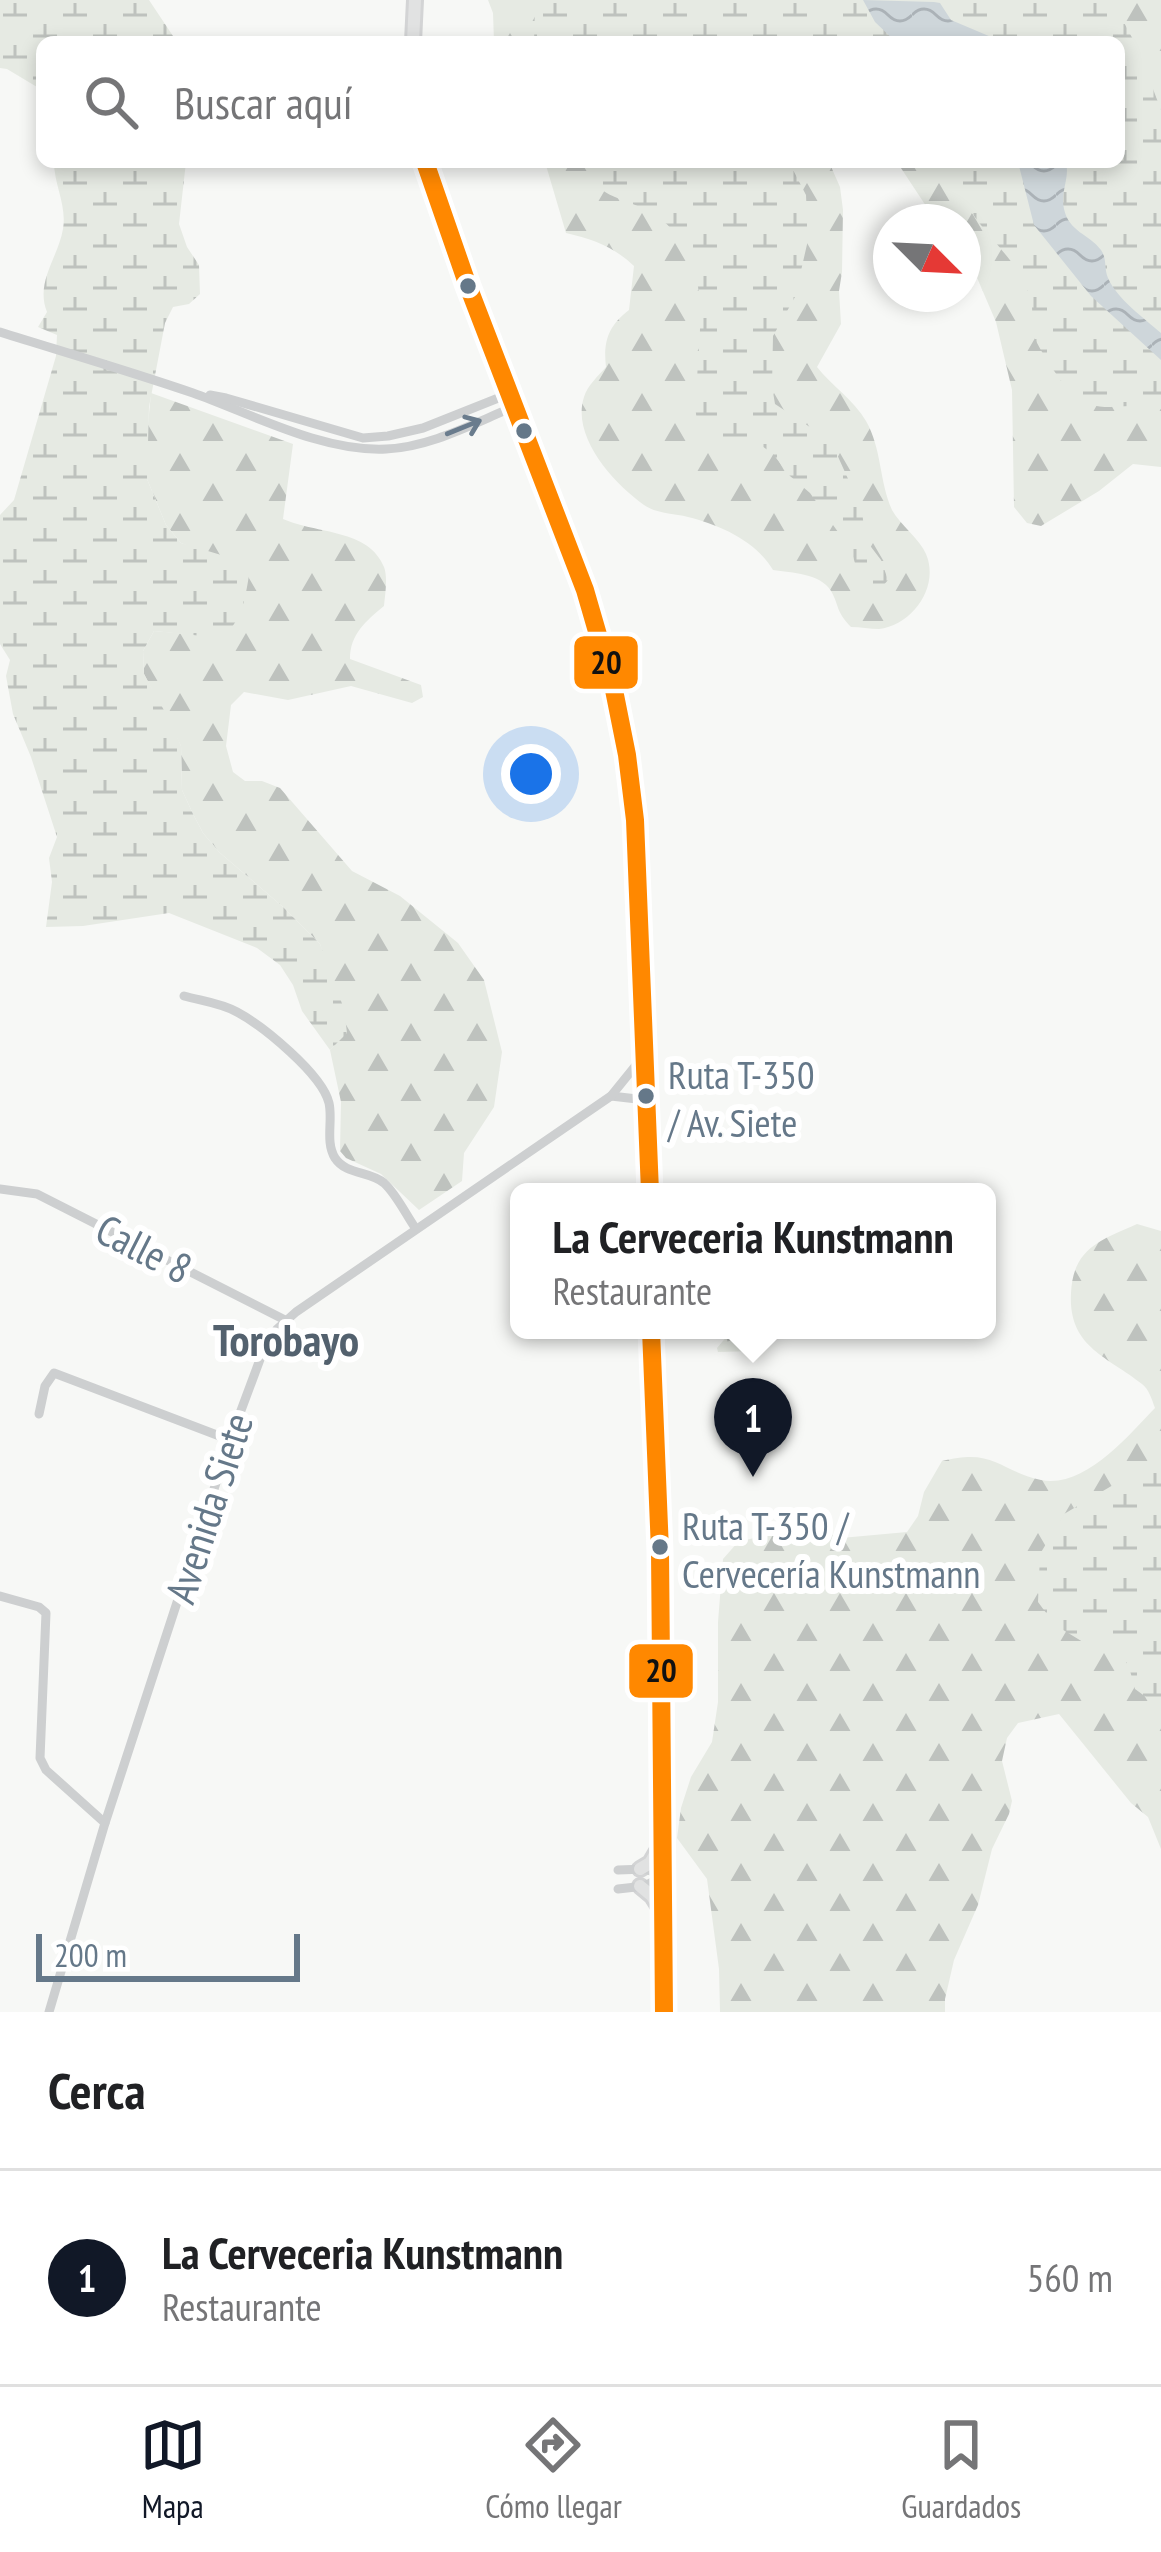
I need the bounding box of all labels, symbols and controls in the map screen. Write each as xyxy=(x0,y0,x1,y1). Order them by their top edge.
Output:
search box xyxy=(36,36,1125,168)
icon: search xyxy=(78,69,144,135)
text: Buscar aquí xyxy=(174,73,353,131)
north arrow xyxy=(873,204,981,312)
unlabelled marker xyxy=(457,275,479,297)
one-way arrow xyxy=(445,415,482,436)
unlabelled marker xyxy=(513,420,535,442)
line badge: 20 xyxy=(572,634,640,691)
text: 20 xyxy=(590,640,622,683)
your location xyxy=(501,744,561,804)
place label: Ruta T-350 / Av. Siete xyxy=(666,1049,815,1148)
marker: Ruta T-350 / Av. Siete xyxy=(635,1085,657,1107)
popup xyxy=(510,1183,996,1339)
street label: Calle 8 xyxy=(87,1201,201,1296)
text: La Cerveceria Kunstmann xyxy=(552,1207,954,1265)
text: Restaurante xyxy=(552,1265,712,1316)
district label: Torobayo xyxy=(213,1310,359,1368)
pin: 1 xyxy=(714,1378,792,1477)
street label: Avenida Siete xyxy=(152,1406,265,1610)
place label: Ruta T-350 / Cervecería Kunstmann xyxy=(682,1500,980,1599)
marker: Ruta T-350 / Cervecería Kunstmann xyxy=(649,1536,671,1558)
line badge: 20 xyxy=(627,1642,695,1700)
text: 20 xyxy=(645,1648,677,1691)
scale bar xyxy=(36,1928,300,1981)
text: 200 m xyxy=(54,1933,127,1976)
text: Cerca xyxy=(48,2057,146,2123)
text: La Cerveceria Kunstmann xyxy=(162,2223,563,2281)
text: 1 xyxy=(78,2252,96,2303)
text: 560 m xyxy=(1027,2252,1113,2303)
text: Restaurante xyxy=(162,2281,322,2332)
tab: Mapa xyxy=(140,2412,206,2527)
tab: Cómo llegar xyxy=(485,2412,622,2527)
tab: Guardados xyxy=(901,2412,1021,2527)

